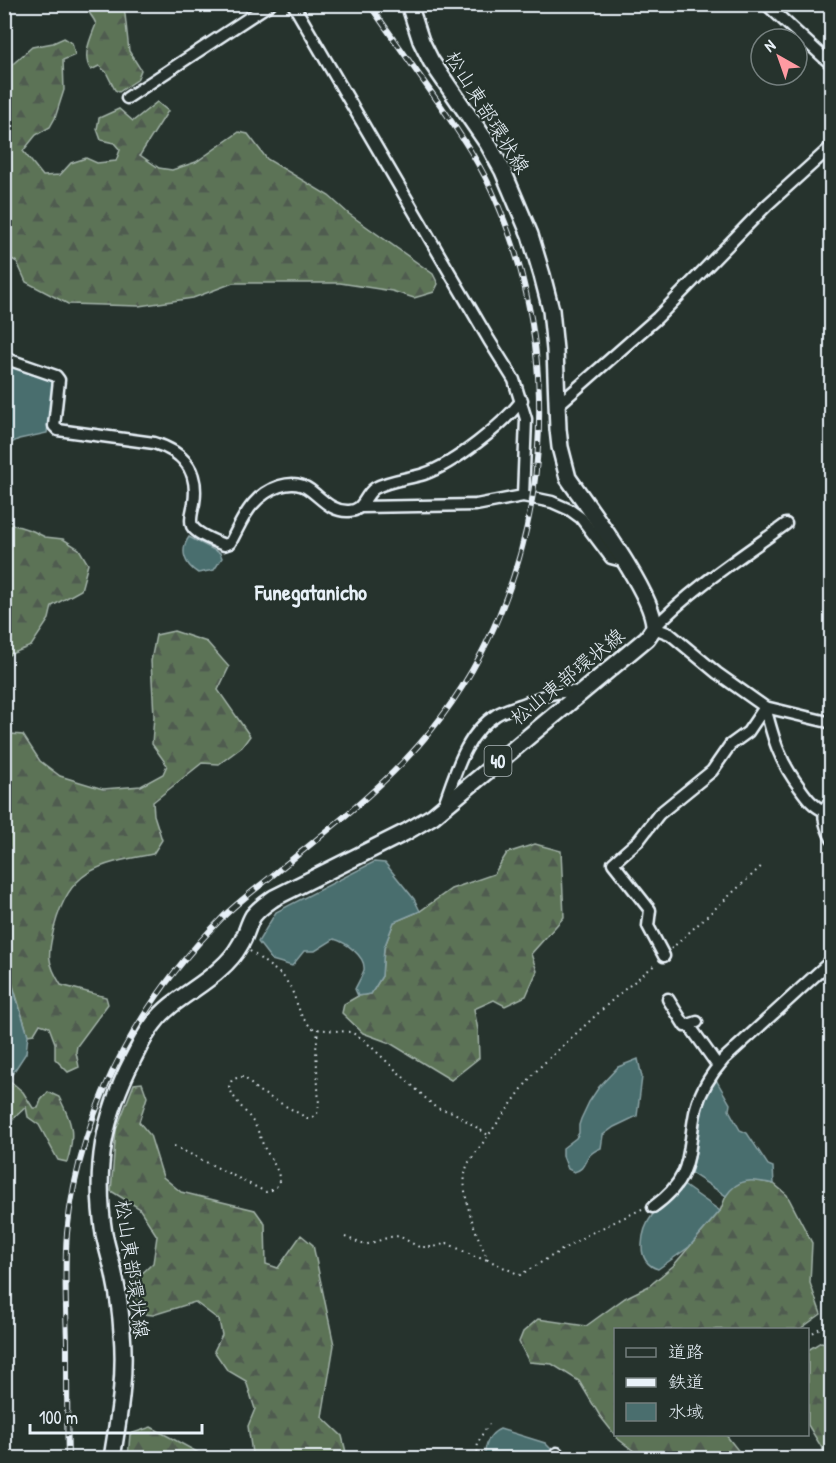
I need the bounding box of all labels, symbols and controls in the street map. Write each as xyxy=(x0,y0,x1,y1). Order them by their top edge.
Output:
north arrow xyxy=(749,27,809,87)
text: N xyxy=(759,34,780,57)
street label: 松山東部環状線 xyxy=(439,45,537,179)
district label: Funegatanicho xyxy=(254,577,367,608)
street label: 松山東部環状線 xyxy=(504,621,630,731)
road number: 40 xyxy=(484,746,512,776)
street label: 松山東部環状線 xyxy=(110,1198,156,1340)
legend xyxy=(614,1328,809,1436)
text: 道路 xyxy=(668,1339,704,1364)
text: 鉄道 xyxy=(668,1369,704,1394)
scale bar xyxy=(30,1397,202,1435)
text: 水域 xyxy=(668,1399,704,1424)
text: 100 m xyxy=(39,1405,78,1430)

